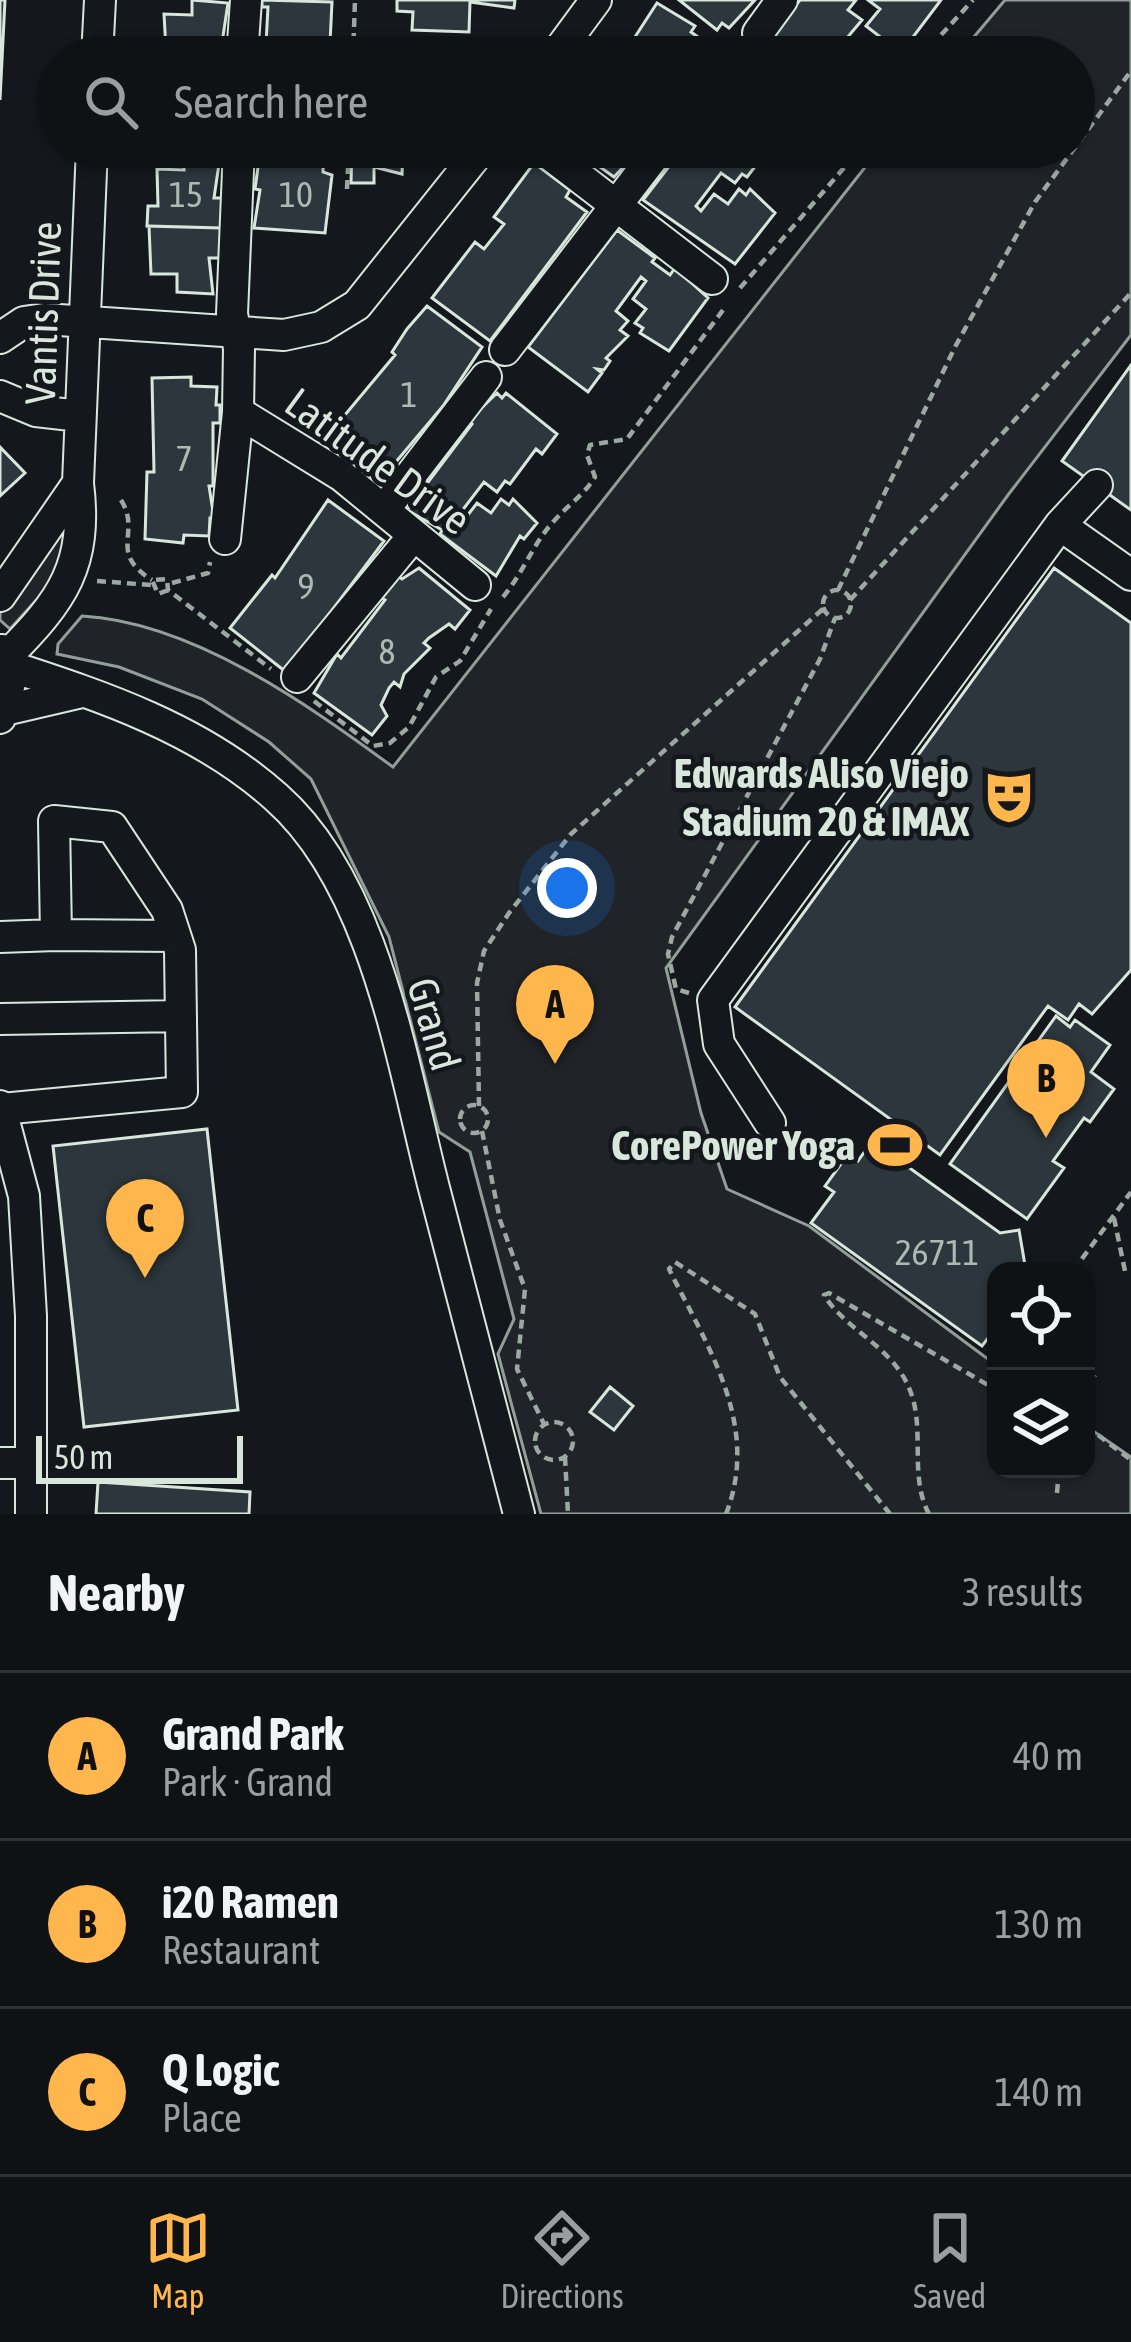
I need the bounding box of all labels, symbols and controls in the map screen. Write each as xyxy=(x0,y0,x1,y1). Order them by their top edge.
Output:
search box xyxy=(36,36,1095,168)
icon: search xyxy=(78,69,144,135)
text: Search here xyxy=(174,76,368,128)
house number: 15 xyxy=(169,173,203,215)
house number: 10 xyxy=(279,173,313,215)
street label: Vantis Drive xyxy=(16,221,70,405)
house number: 1 xyxy=(401,373,417,415)
street label: Latitude Drive xyxy=(276,378,480,544)
house number: 7 xyxy=(176,437,192,479)
house number: 9 xyxy=(298,565,314,607)
house number: 8 xyxy=(379,630,395,672)
place label: Edwards Aliso Viejo Stadium 20 & IMAX xyxy=(674,749,970,845)
theatre icon: Edwards Aliso Viejo Stadium 20 & IMAX xyxy=(980,768,1038,826)
your location xyxy=(537,858,597,918)
pin: A xyxy=(516,965,594,1064)
street label: Grand xyxy=(398,972,470,1076)
pin: B xyxy=(1007,1039,1085,1138)
sports icon: CorePower Yoga xyxy=(866,1116,924,1174)
place label: CorePower Yoga xyxy=(611,1121,855,1169)
pin: C xyxy=(106,1179,184,1278)
house number: 26711 xyxy=(895,1231,979,1273)
map controls xyxy=(987,1262,1095,1478)
button: locate xyxy=(987,1262,1095,1370)
button: layers xyxy=(987,1370,1095,1478)
scale bar xyxy=(36,1430,243,1483)
text: 50 m xyxy=(54,1438,113,1476)
text: Nearby xyxy=(48,1563,185,1622)
text: 3 results xyxy=(962,1570,1083,1614)
text: Grand Park xyxy=(162,1708,344,1760)
text: A xyxy=(77,1734,97,1778)
text: 40 m xyxy=(1013,1734,1083,1778)
text: Park · Grand xyxy=(162,1760,333,1804)
text: i20 Ramen xyxy=(162,1876,339,1928)
text: B xyxy=(78,1902,96,1946)
text: 130 m xyxy=(995,1902,1083,1946)
text: Restaurant xyxy=(162,1928,320,1972)
text: Q Logic xyxy=(162,2044,279,2096)
text: C xyxy=(78,2070,96,2114)
text: 140 m xyxy=(995,2070,1083,2114)
text: Place xyxy=(162,2096,242,2140)
tab: Map xyxy=(145,2205,211,2315)
tab: Directions xyxy=(500,2205,624,2315)
tab: Saved xyxy=(913,2205,986,2315)

